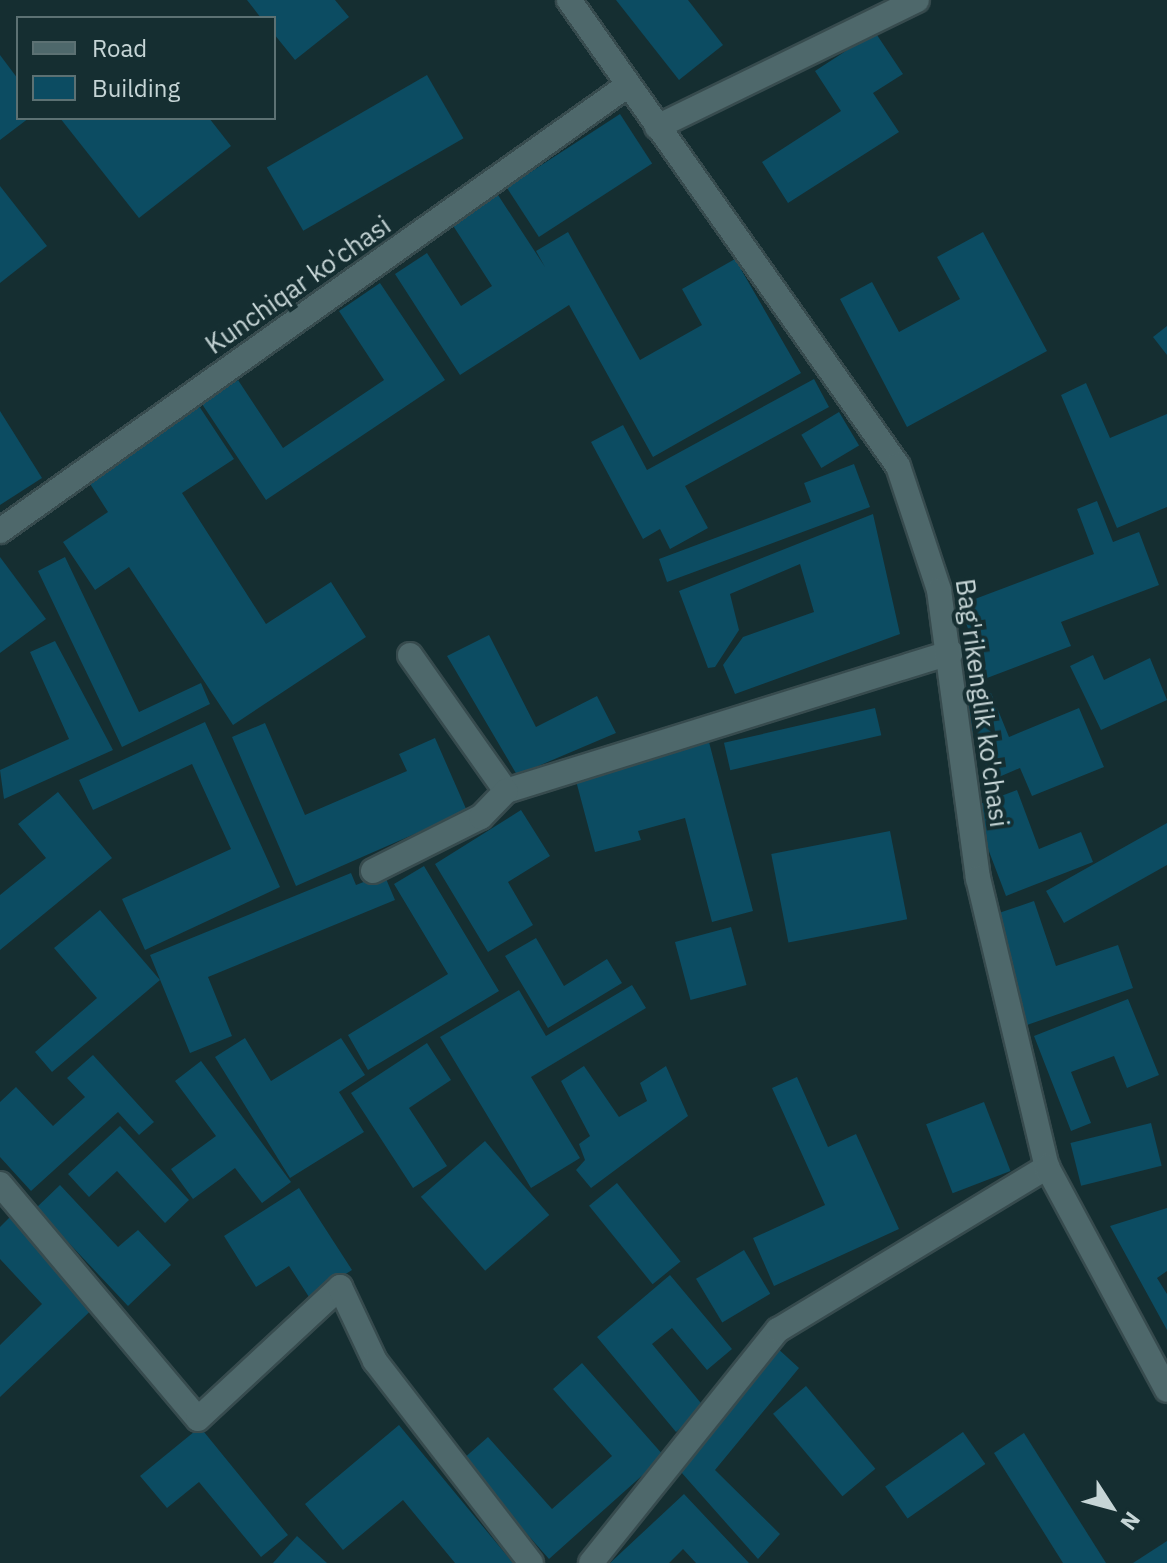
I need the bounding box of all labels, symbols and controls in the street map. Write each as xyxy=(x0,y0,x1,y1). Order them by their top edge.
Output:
legend xyxy=(16,16,276,120)
text: Road xyxy=(92,32,147,64)
text: Building xyxy=(92,72,180,104)
street label: Kunchiqar ko'chasi xyxy=(199,209,397,361)
street label: Bag'rikenglik ko'chasi xyxy=(949,577,1015,829)
north arrow xyxy=(1071,1467,1151,1547)
text: N xyxy=(1114,1506,1147,1536)

